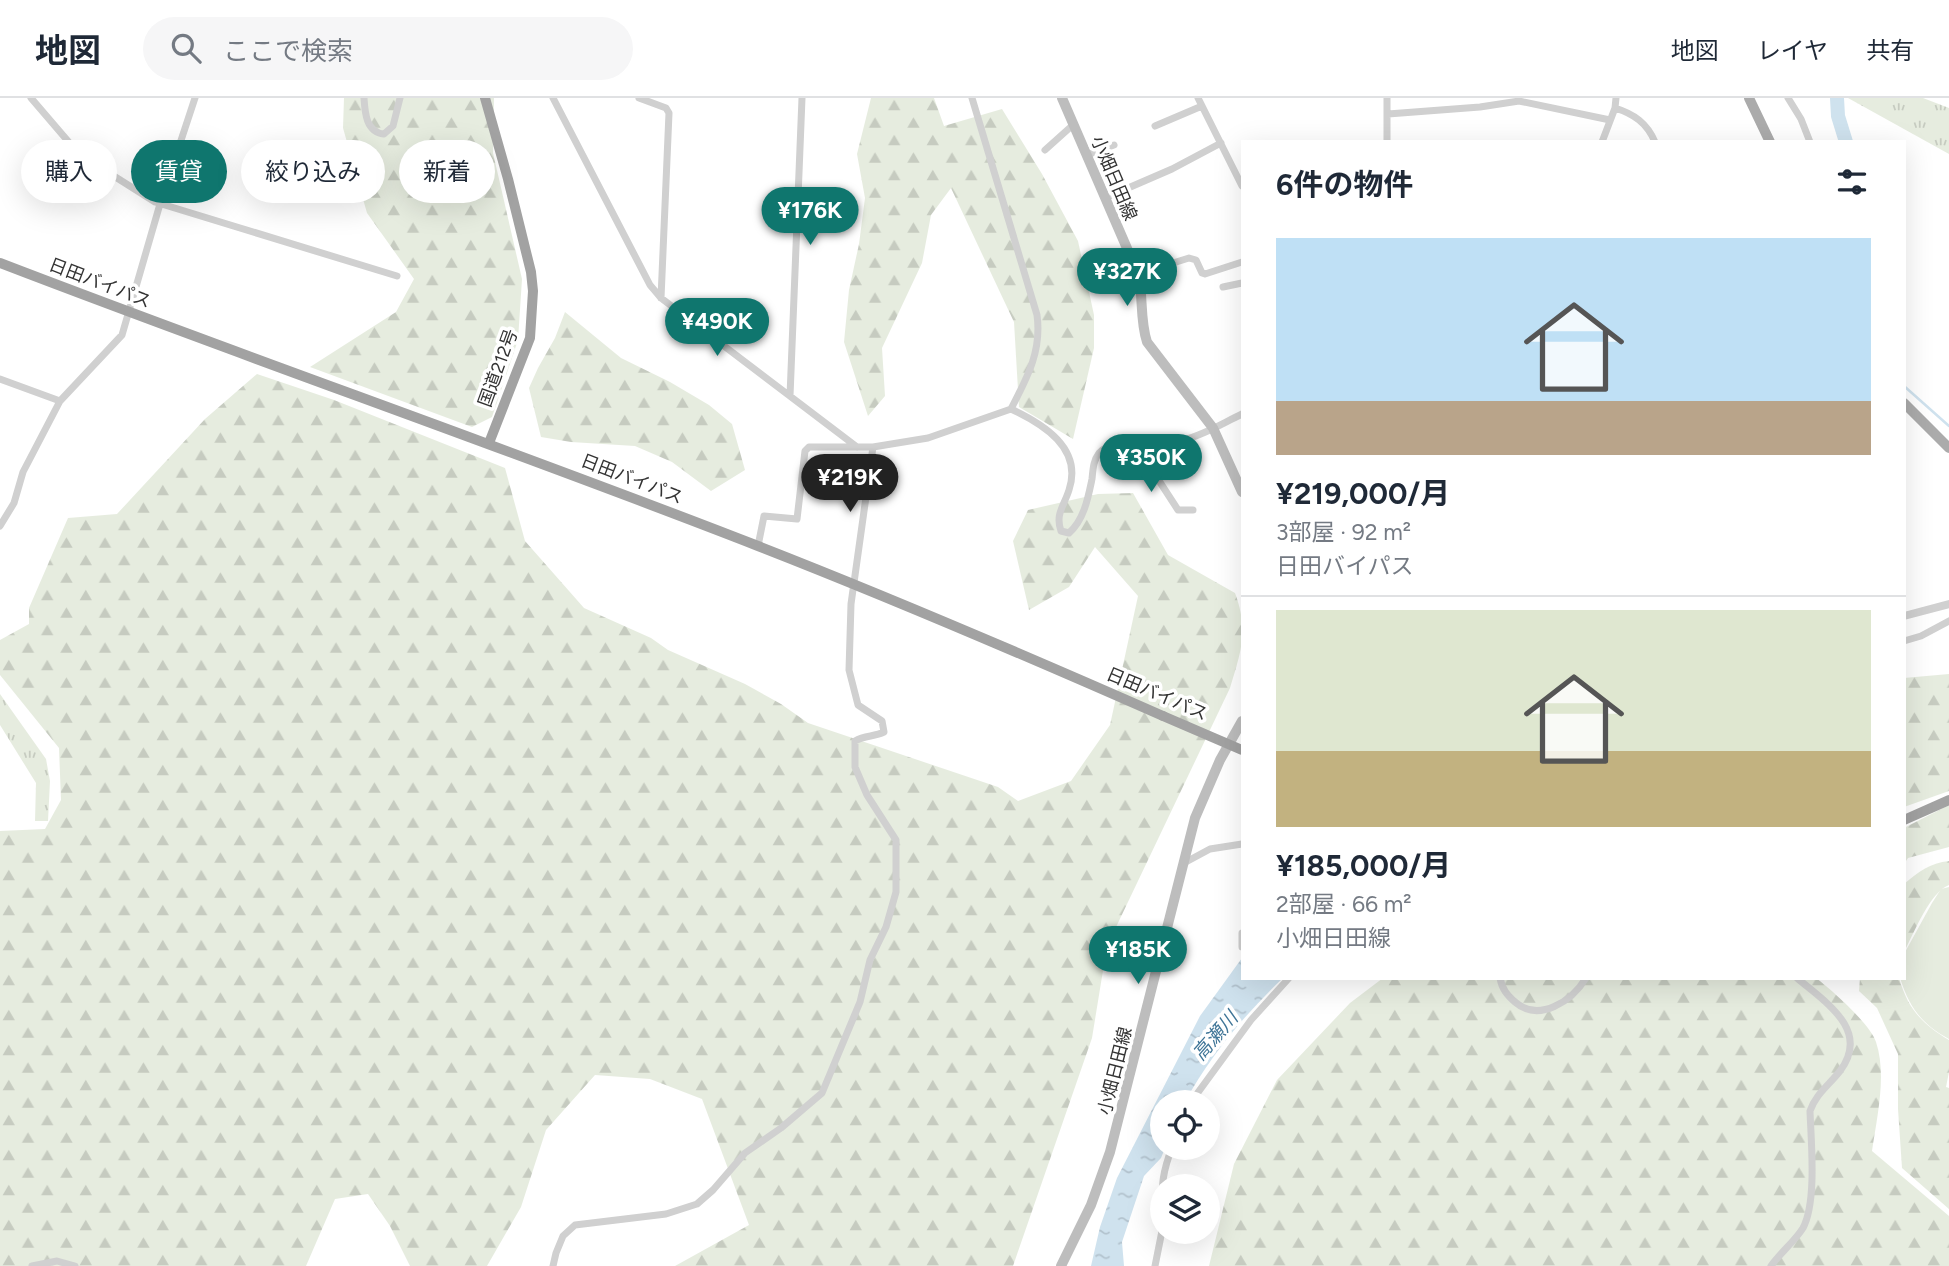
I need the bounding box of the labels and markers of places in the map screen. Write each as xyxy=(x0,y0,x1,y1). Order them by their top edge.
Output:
pin: ¥176K xyxy=(761,188,859,247)
pin: ¥327K xyxy=(1078,248,1176,308)
pin: ¥490K xyxy=(668,299,766,358)
pin: ¥350K xyxy=(1102,434,1200,494)
pin: ¥219K xyxy=(801,454,899,514)
pin: ¥185K xyxy=(1089,926,1187,986)

